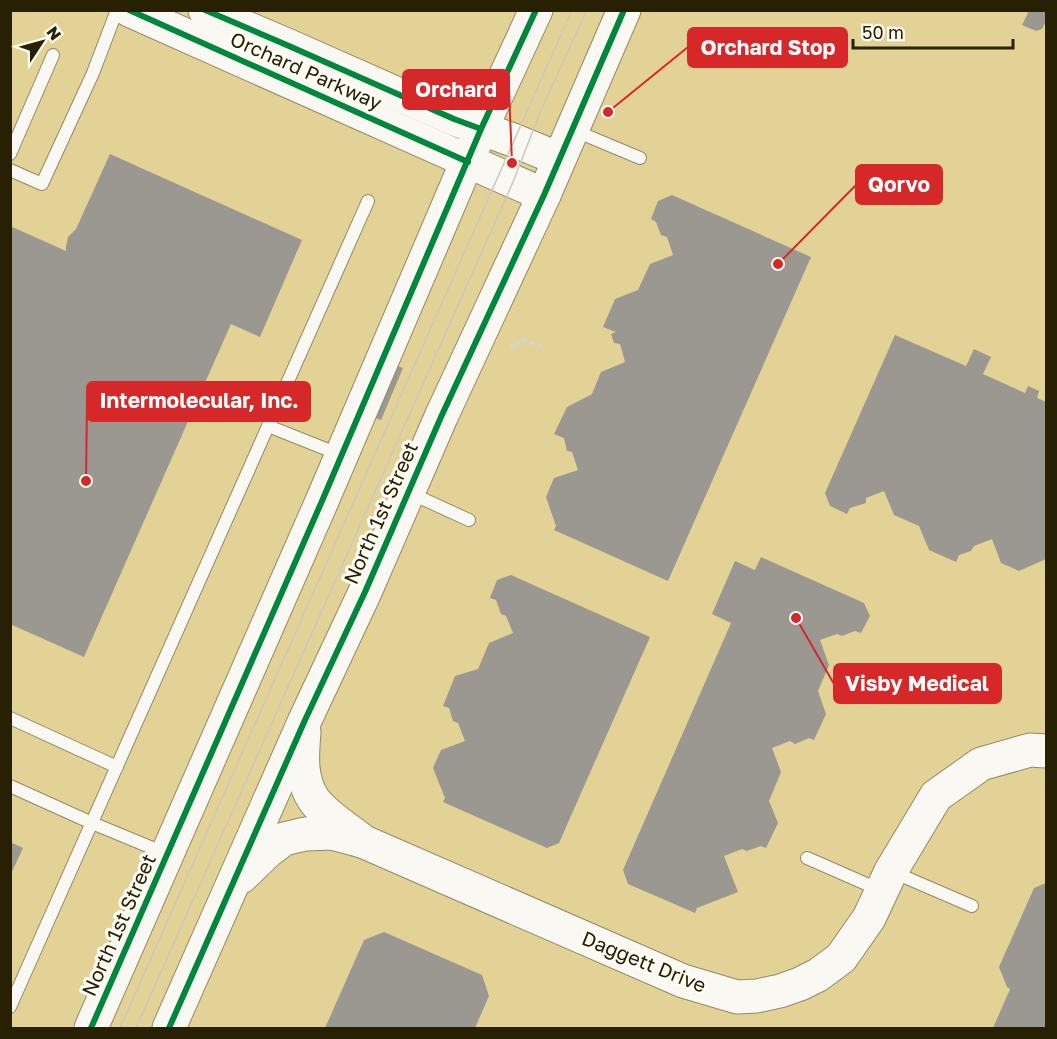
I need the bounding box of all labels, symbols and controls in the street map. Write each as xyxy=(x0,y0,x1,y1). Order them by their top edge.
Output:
north arrow xyxy=(12,12,72,72)
scale bar xyxy=(853,12,1014,50)
text: 50 m xyxy=(862,21,904,43)
text: N xyxy=(42,22,66,44)
street label: Orchard Parkway xyxy=(227,26,386,114)
callout: Orchard Stop xyxy=(688,28,847,67)
text: Orchard Stop xyxy=(701,34,835,60)
callout: Orchard xyxy=(403,70,509,109)
text: Orchard xyxy=(415,76,497,102)
callout: Qorvo xyxy=(856,165,942,204)
text: Qorvo xyxy=(868,171,930,197)
callout: Intermolecular, Inc. xyxy=(87,382,310,421)
text: Intermolecular, Inc. xyxy=(99,387,299,413)
street label: North 1st Street xyxy=(338,438,422,587)
callout: Visby Medical xyxy=(834,664,1001,703)
text: Visby Medical xyxy=(845,670,989,696)
street label: North 1st Street xyxy=(76,850,160,999)
street label: Daggett Drive xyxy=(579,925,710,997)

